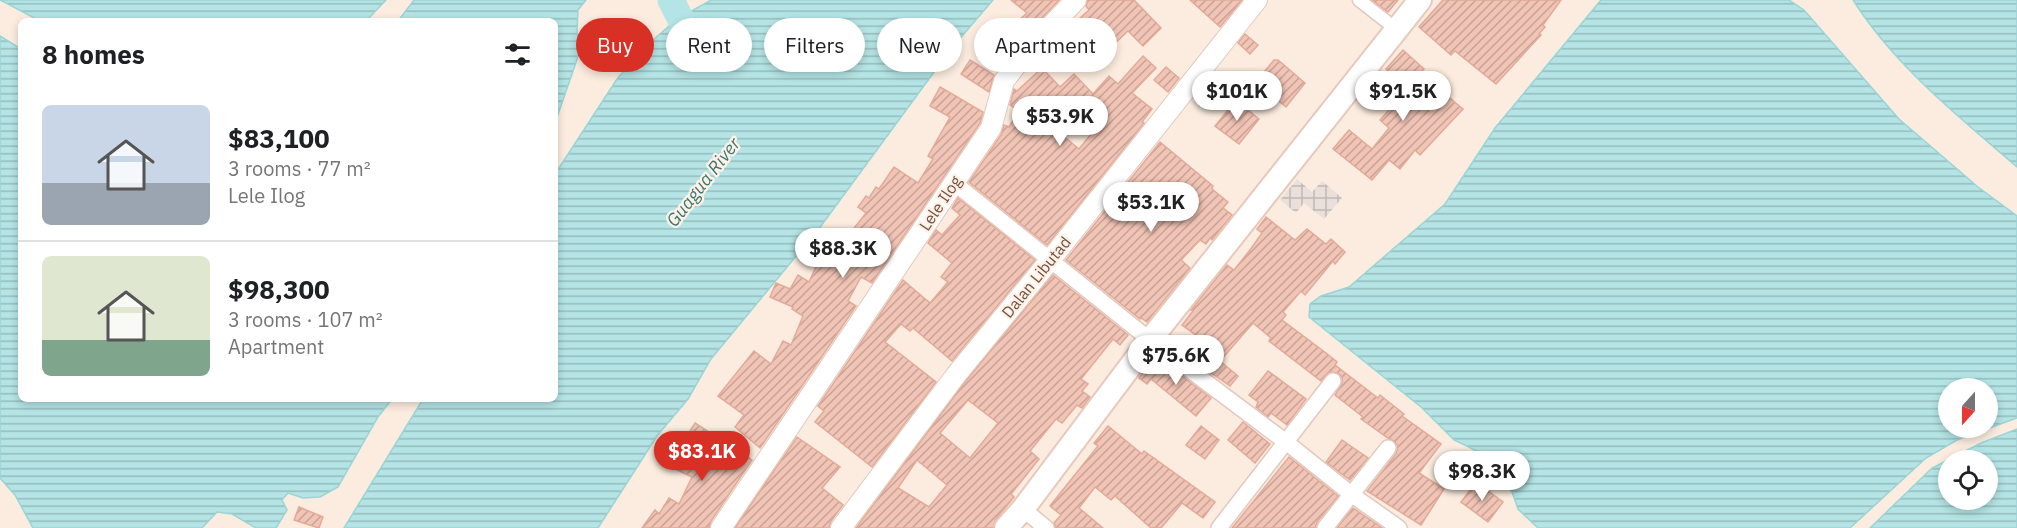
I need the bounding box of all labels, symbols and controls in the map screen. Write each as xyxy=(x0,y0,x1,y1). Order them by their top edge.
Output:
chip: Buy xyxy=(576,18,654,72)
chip: Rent xyxy=(666,18,752,72)
chip: Filters xyxy=(764,18,865,72)
chip: New xyxy=(877,18,962,72)
chip: Apartment xyxy=(974,18,1117,72)
text: 8 homes xyxy=(42,37,145,71)
icon: filters xyxy=(501,38,534,71)
pin: $101K xyxy=(1195,71,1279,122)
pin: $91.5K xyxy=(1354,71,1452,122)
text: $101K xyxy=(1206,77,1268,104)
text: $91.5K xyxy=(1369,77,1437,104)
pin: $53.9K xyxy=(1011,96,1109,147)
text: $53.9K xyxy=(1026,102,1094,129)
text: $83,100 xyxy=(228,121,330,155)
icon: home xyxy=(90,129,162,201)
water label: Guagua River xyxy=(661,132,745,231)
text: 3 rooms · 77 m² xyxy=(228,155,371,182)
street label: Lele Ilog xyxy=(914,171,966,234)
text: Lele Ilog xyxy=(228,182,305,209)
pin: $53.1K xyxy=(1102,182,1200,233)
text: $53.1K xyxy=(1117,188,1185,215)
pin: $88.3K xyxy=(794,228,892,279)
street label: Dalan Libutad xyxy=(997,232,1075,322)
text: $88.3K xyxy=(809,234,877,261)
text: $98,300 xyxy=(228,272,330,306)
icon: home xyxy=(90,280,162,352)
text: 3 rooms · 107 m² xyxy=(228,306,383,333)
text: Apartment xyxy=(228,333,324,360)
pin: $75.6K xyxy=(1127,335,1225,386)
text: $75.6K xyxy=(1142,341,1210,368)
north arrow xyxy=(1938,378,1998,438)
map controls xyxy=(1938,378,1998,510)
pin: $83.1K xyxy=(653,431,751,482)
text: $83.1K xyxy=(668,437,736,464)
button: locate xyxy=(1938,450,1998,510)
pin: $98.3K xyxy=(1433,451,1531,502)
text: $98.3K xyxy=(1448,457,1516,484)

